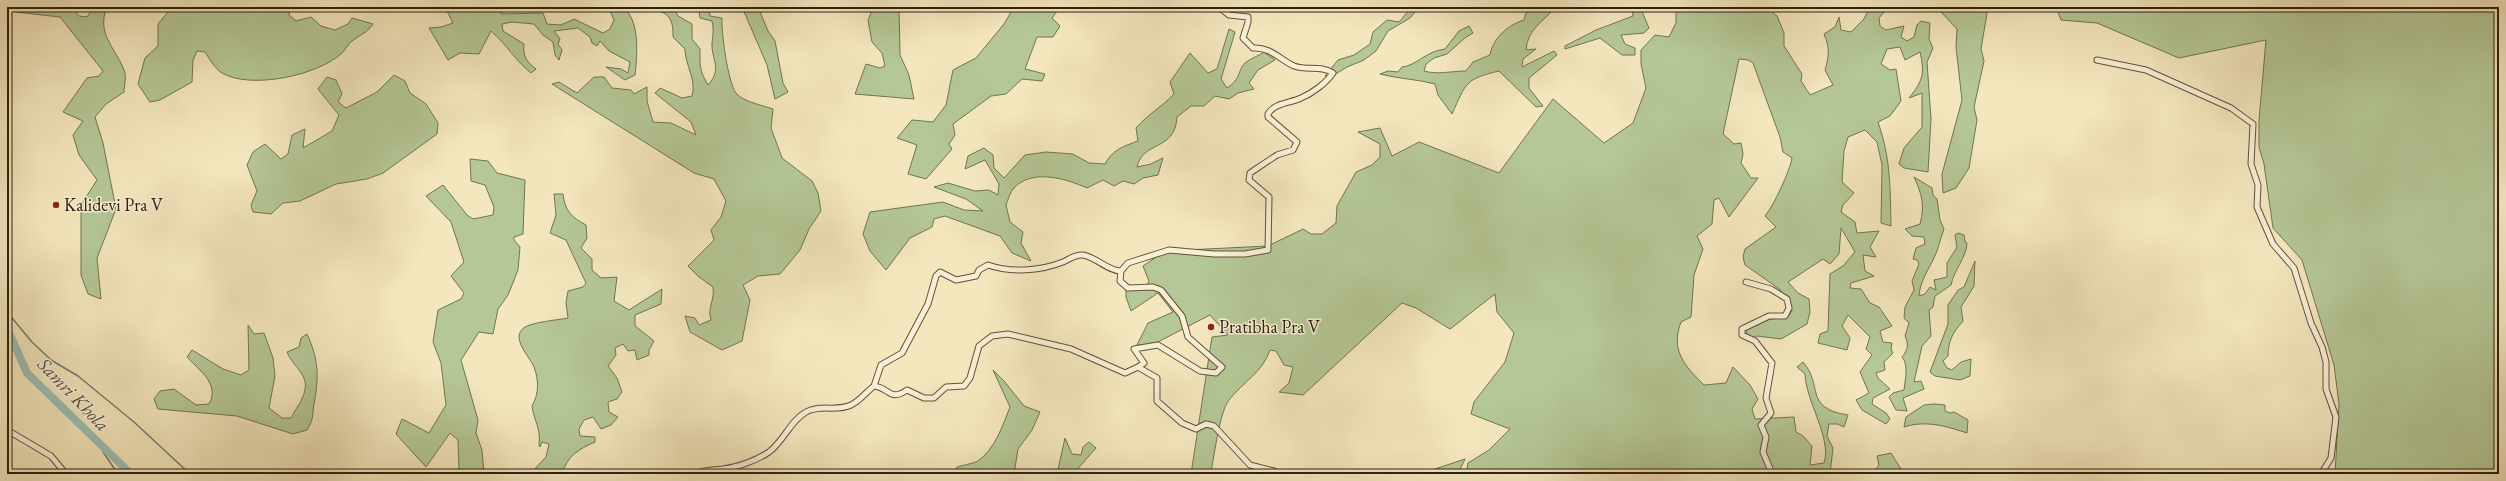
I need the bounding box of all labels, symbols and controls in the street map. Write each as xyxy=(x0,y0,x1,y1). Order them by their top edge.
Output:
place label: Kalidevi Pra V xyxy=(64,193,164,216)
marker: Kalidevi Pra V xyxy=(51,200,61,210)
place label: Pratibha Pra V xyxy=(1219,315,1321,338)
marker: Pratibha Pra V xyxy=(1206,322,1216,332)
water label: Samri Khola xyxy=(32,351,115,437)

